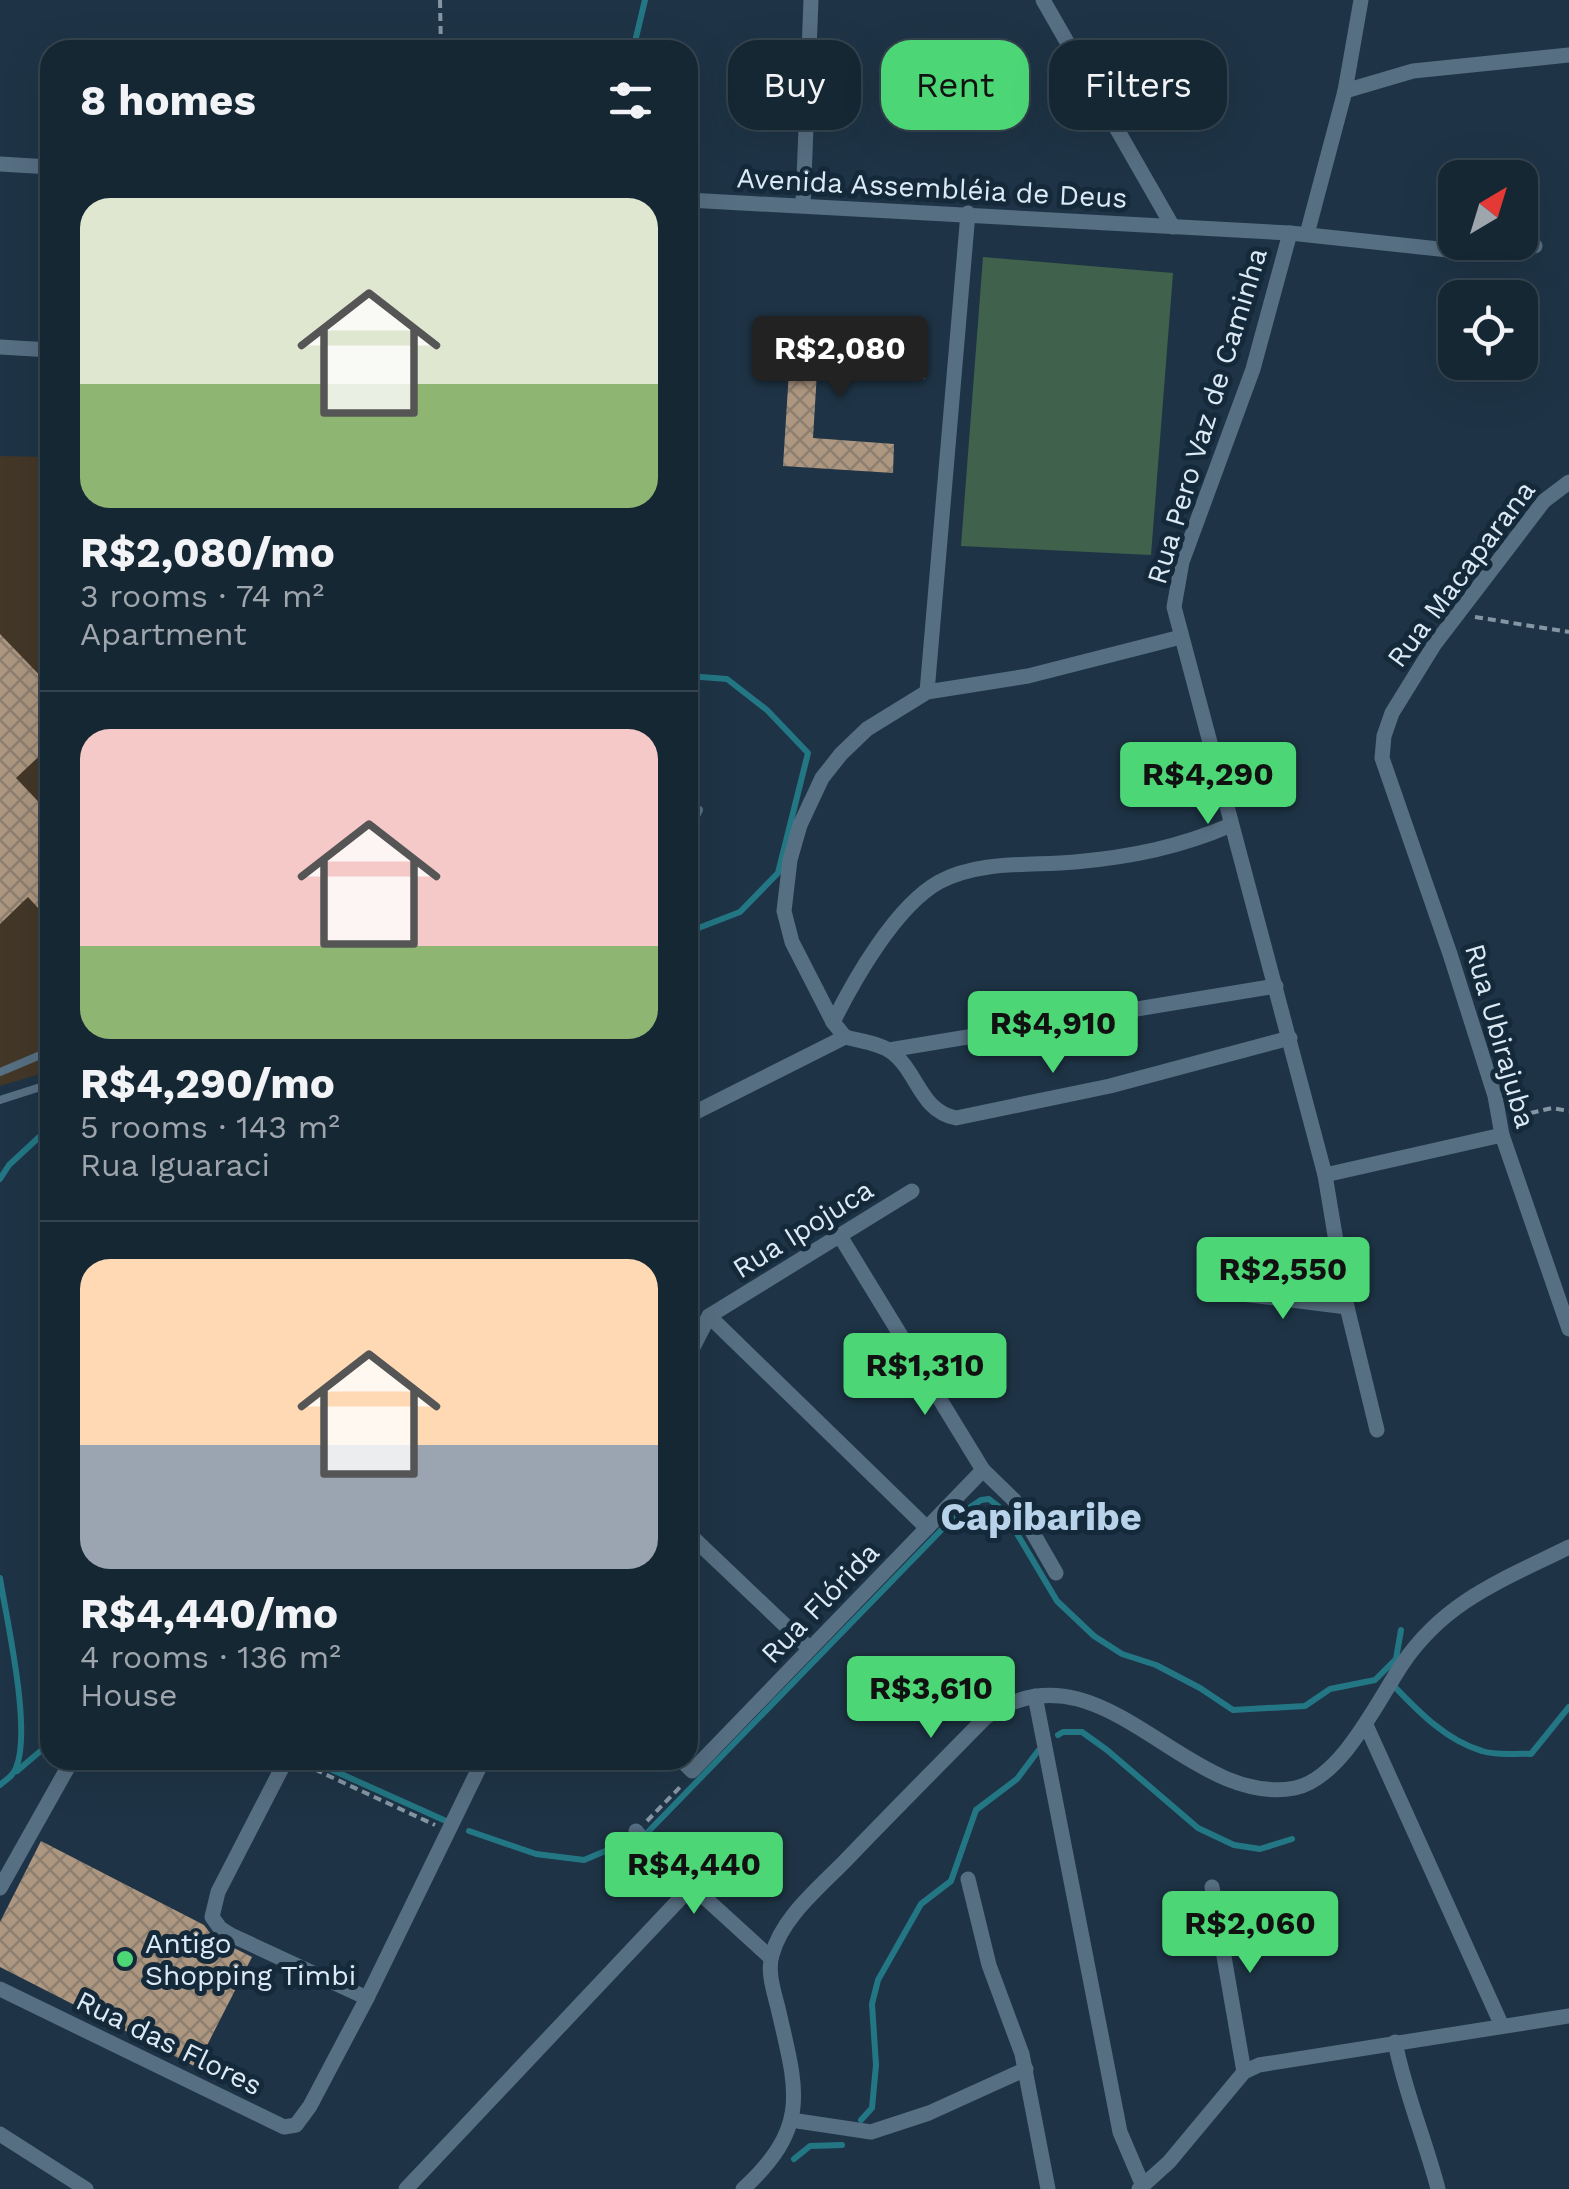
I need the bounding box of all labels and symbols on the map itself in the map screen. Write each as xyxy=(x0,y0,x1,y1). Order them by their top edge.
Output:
north arrow xyxy=(1438,160,1538,260)
street label: Avenida Assembléia de Deus xyxy=(736,161,1128,215)
street label: Rua Pero Vaz de Caminha xyxy=(1140,244,1274,588)
pin: R$2,080 xyxy=(748,316,932,401)
street label: Rua Macaparana xyxy=(1380,474,1542,674)
pin: R$4,290 xyxy=(1116,742,1300,827)
street label: Rua Ubirajuba xyxy=(1458,940,1542,1132)
pin: R$4,910 xyxy=(961,991,1145,1076)
street label: Rua Ipojuca xyxy=(727,1173,879,1285)
pin: R$2,550 xyxy=(1191,1237,1375,1322)
pin: R$1,310 xyxy=(833,1333,1017,1418)
district label: Capibaribe xyxy=(940,1495,1142,1539)
street label: Rua Flórida xyxy=(754,1536,886,1670)
pin: R$3,610 xyxy=(839,1656,1023,1741)
pin: R$4,440 xyxy=(602,1832,786,1917)
pin: R$2,060 xyxy=(1158,1891,1342,1976)
place label: Antigo Shopping Timbi xyxy=(145,1927,356,1992)
marker: Antigo Shopping Timbi xyxy=(114,1948,136,1970)
street label: Rua das Flores xyxy=(71,1984,267,2102)

